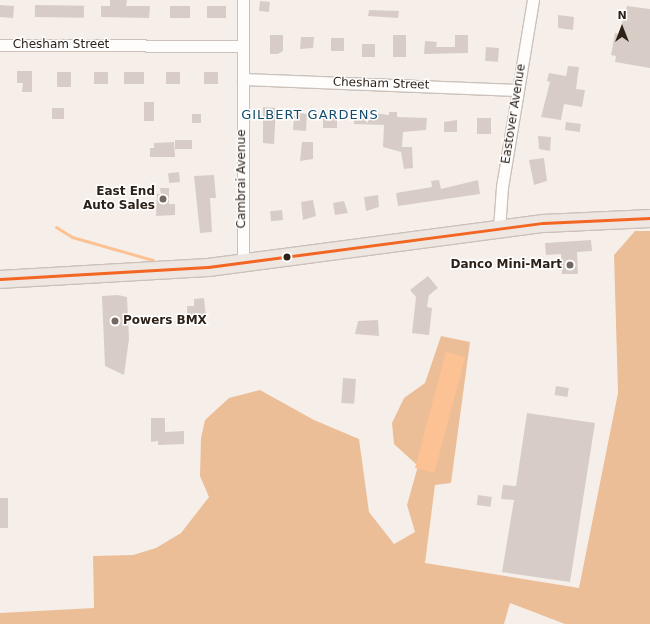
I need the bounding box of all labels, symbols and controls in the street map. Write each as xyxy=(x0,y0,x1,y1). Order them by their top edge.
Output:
north arrow xyxy=(602,8,642,48)
text: N xyxy=(617,9,627,22)
street label: Chesham Street xyxy=(13,38,109,52)
street label: Eastover Avenue xyxy=(499,63,529,165)
street label: Chesham Street xyxy=(333,75,429,93)
district label: GILBERT GARDENS xyxy=(241,107,379,123)
street label: Cambrai Avenue xyxy=(235,129,249,229)
place label: East End Auto Sales xyxy=(83,185,155,213)
marker: East End Auto Sales xyxy=(158,194,168,204)
unlabelled marker xyxy=(282,252,292,262)
place label: Danco Mini-Mart xyxy=(450,258,562,272)
marker: Danco Mini-Mart xyxy=(565,260,575,270)
place label: Powers BMX xyxy=(123,314,207,328)
marker: Powers BMX xyxy=(110,316,120,326)

